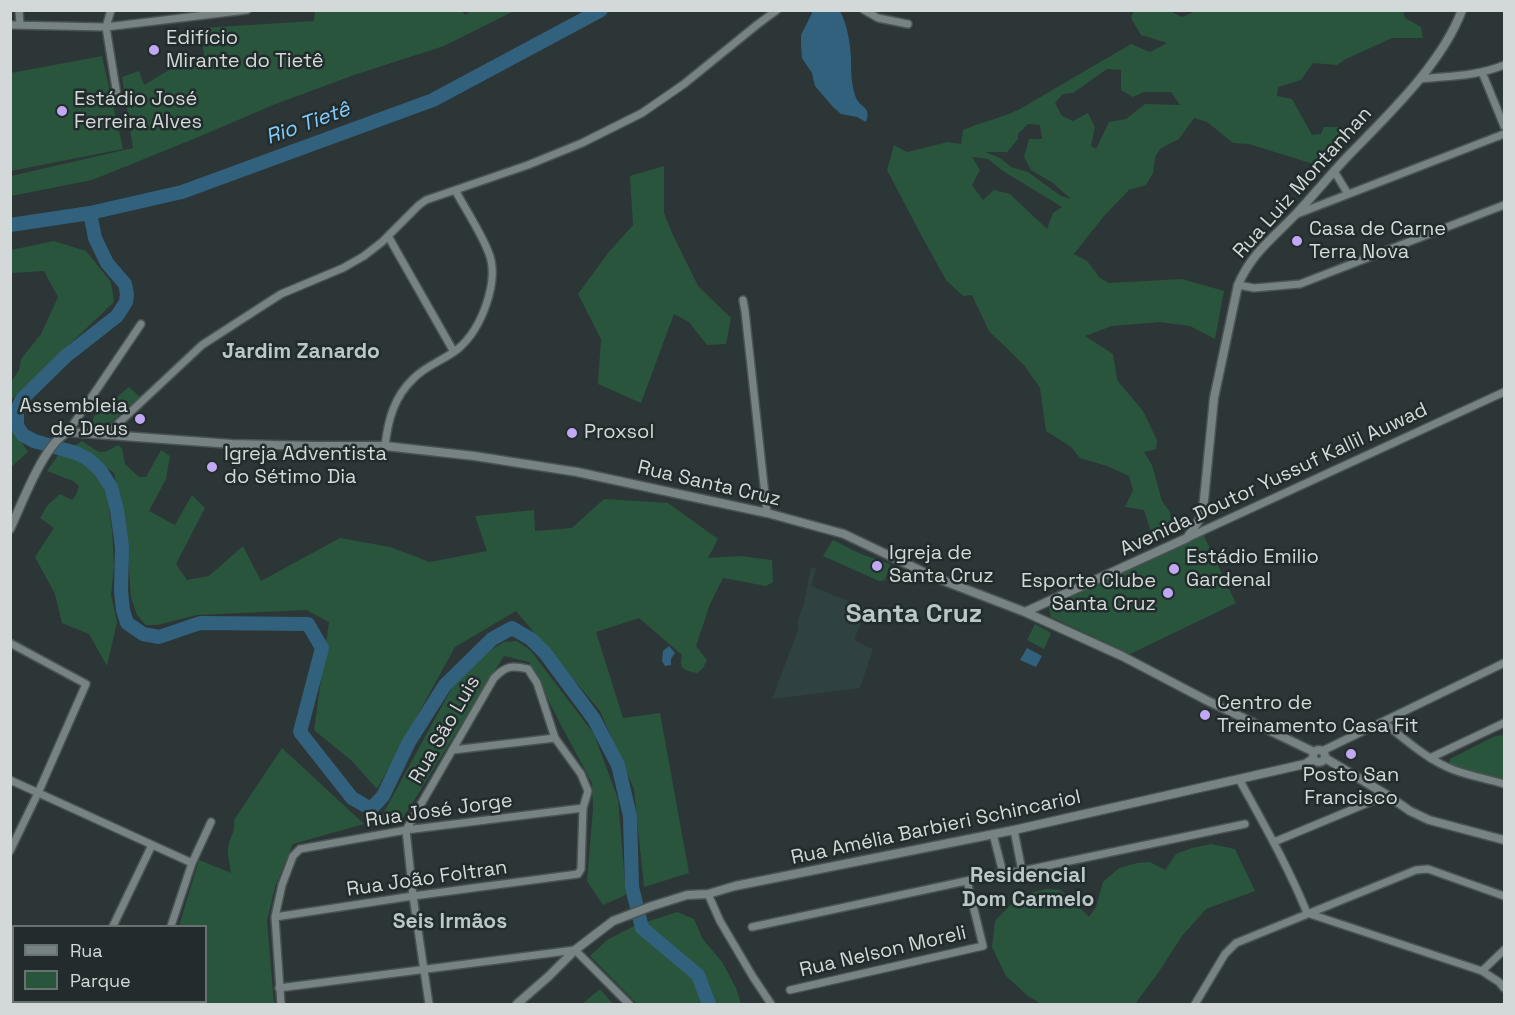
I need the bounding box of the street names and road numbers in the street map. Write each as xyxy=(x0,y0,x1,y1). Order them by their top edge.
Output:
street label: Rua Luiz Montanhan xyxy=(1229,102,1377,264)
street label: Avenida Doutor Yussuf Kallil Auwad xyxy=(1117,398,1431,562)
street label: Rua Santa Cruz xyxy=(635,456,783,512)
street label: Rua São Luis xyxy=(404,672,486,788)
street label: Rua Amélia Barbieri Schincariol xyxy=(789,786,1083,870)
street label: Rua José Jorge xyxy=(364,789,514,833)
street label: Rua João Foltran xyxy=(345,856,509,902)
street label: Rua Nelson Moreli xyxy=(797,921,969,983)

